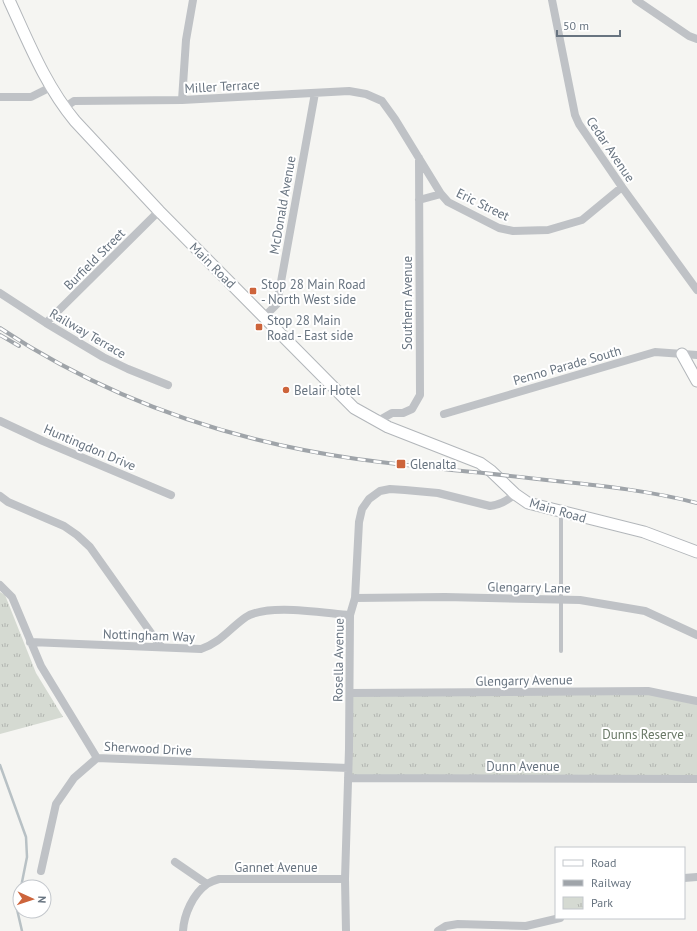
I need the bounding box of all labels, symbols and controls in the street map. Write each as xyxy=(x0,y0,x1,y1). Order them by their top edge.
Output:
scale bar xyxy=(557,12,620,38)
text: 50 m xyxy=(563,18,589,33)
street label: Miller Terrace xyxy=(184,76,260,97)
street label: Cedar Avenue xyxy=(583,113,639,185)
street label: McDonald Avenue xyxy=(265,155,300,256)
street label: Eric Street xyxy=(453,184,513,225)
street label: Burfield Street xyxy=(60,225,129,294)
street label: Main Road xyxy=(186,239,239,292)
street label: Southern Avenue xyxy=(399,256,416,350)
place label: Stop 28 Main Road - North West side xyxy=(261,276,366,308)
marker: Stop 28 Main Road - North West side xyxy=(248,286,258,296)
street label: Railway Terrace xyxy=(46,305,129,362)
place label: Stop 28 Main Road - East side xyxy=(267,312,353,344)
marker: Stop 28 Main Road - East side xyxy=(254,322,264,332)
street label: Penno Parade South xyxy=(511,342,623,389)
place label: Belair Hotel xyxy=(294,382,360,399)
marker: Belair Hotel xyxy=(281,385,291,395)
street label: Huntingdon Drive xyxy=(41,420,138,475)
place label: Glenalta xyxy=(410,456,457,473)
marker: Glenalta xyxy=(395,458,407,470)
street label: Main Road xyxy=(527,494,588,527)
street label: Glengarry Lane xyxy=(487,578,571,597)
street label: Rosella Avenue xyxy=(329,618,348,702)
street label: Nottingham Way xyxy=(103,625,195,646)
street label: Glengarry Avenue xyxy=(475,671,573,690)
park label: Dunns Reserve xyxy=(602,726,684,743)
street label: Sherwood Drive xyxy=(104,738,192,759)
street label: Dunn Avenue xyxy=(486,758,560,775)
legend xyxy=(555,847,685,919)
text: Road xyxy=(591,855,616,870)
street label: Gannet Avenue xyxy=(234,859,318,876)
text: Railway xyxy=(591,875,631,890)
north arrow xyxy=(12,879,52,919)
text: Park xyxy=(591,895,613,910)
text: N xyxy=(35,896,49,904)

